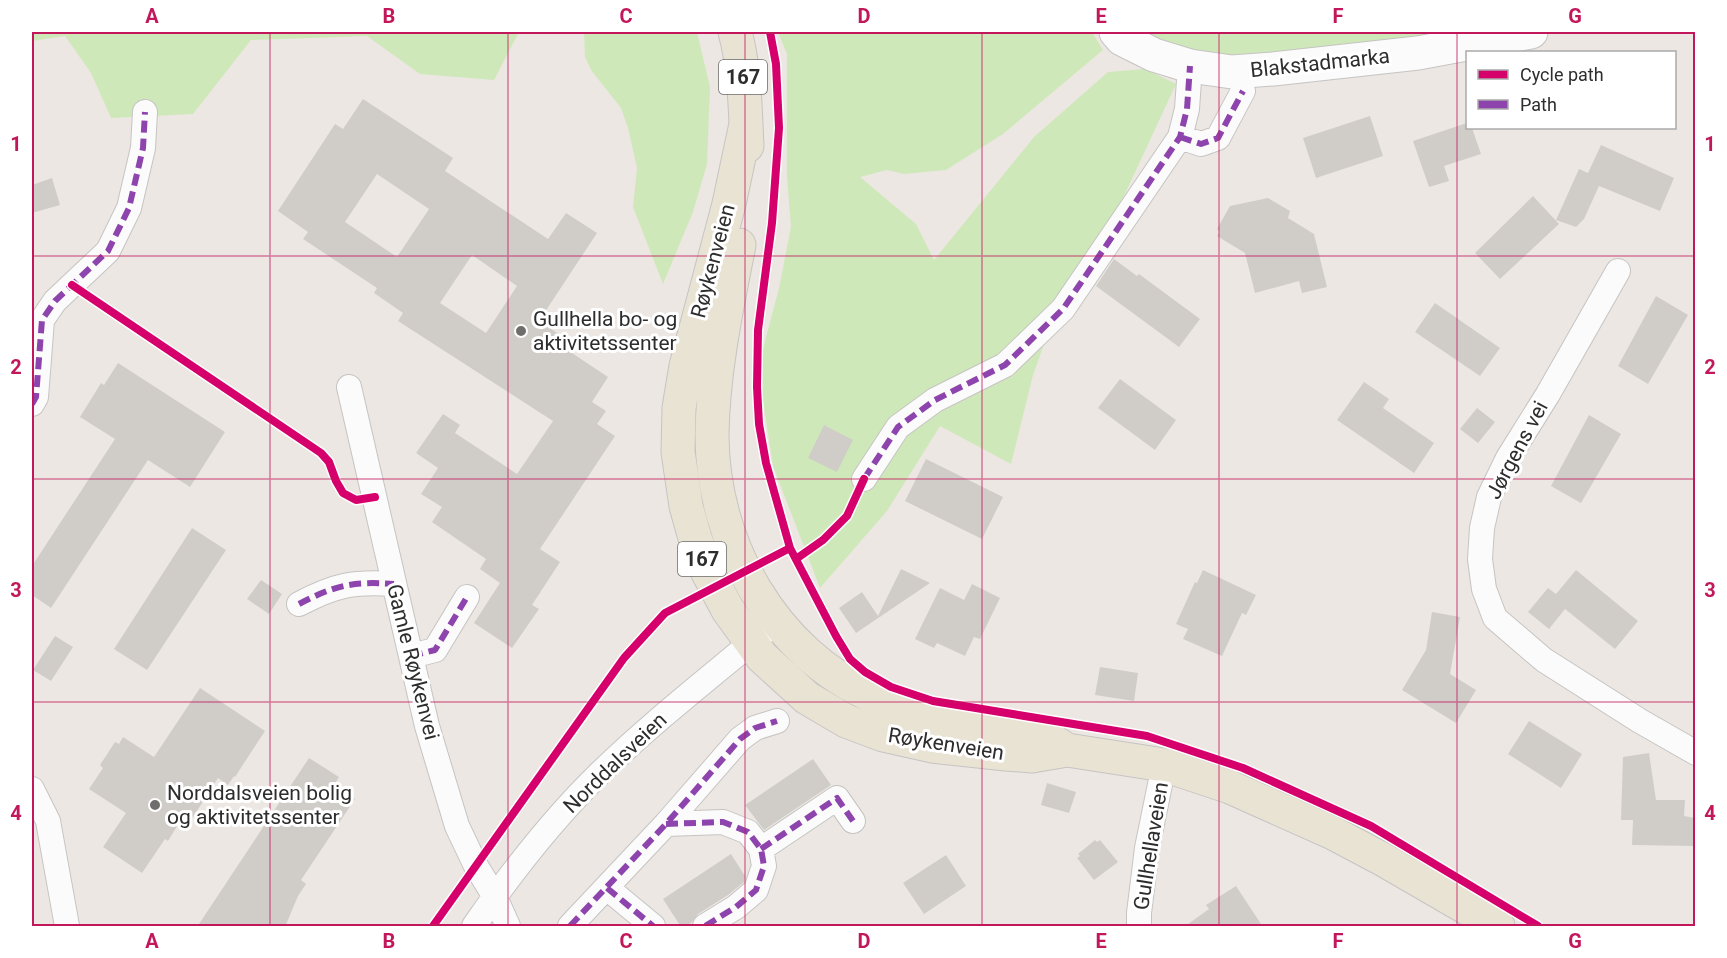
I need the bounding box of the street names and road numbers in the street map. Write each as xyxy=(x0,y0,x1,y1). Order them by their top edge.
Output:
street label: Blakstadmarka xyxy=(1249,44,1391,82)
road number: 167 xyxy=(719,60,767,94)
street label: Røykenveien xyxy=(686,201,740,321)
street label: Jørgens vei xyxy=(1481,397,1553,503)
road number: 167 xyxy=(678,542,726,576)
street label: Gamle Røykenvei xyxy=(382,582,444,742)
street label: Norddalsveien xyxy=(558,708,672,818)
street label: Røykenveien xyxy=(886,723,1006,765)
street label: Gullhellaveien xyxy=(1129,780,1173,912)

